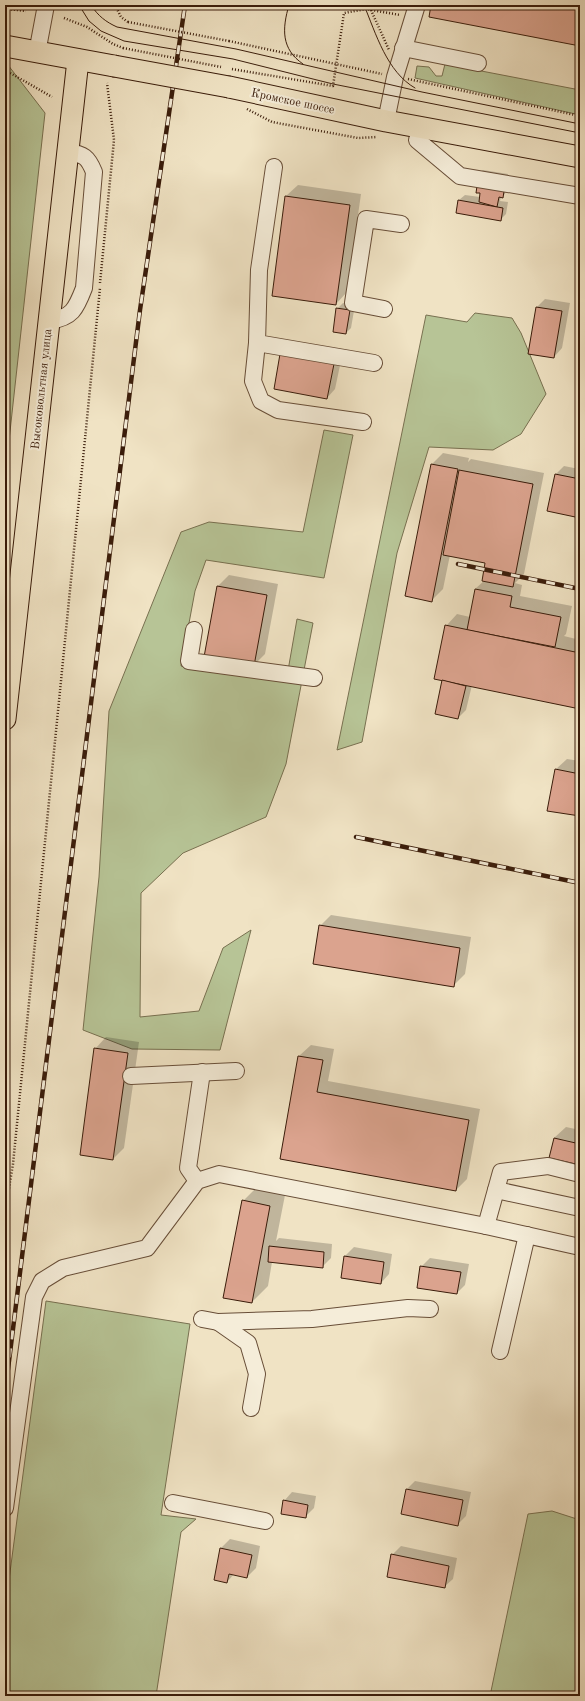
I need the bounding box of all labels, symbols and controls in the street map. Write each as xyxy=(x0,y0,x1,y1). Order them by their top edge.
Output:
street label: Кромское шоссе xyxy=(250,87,336,117)
street label: Высоковольтная улица xyxy=(30,328,54,450)

